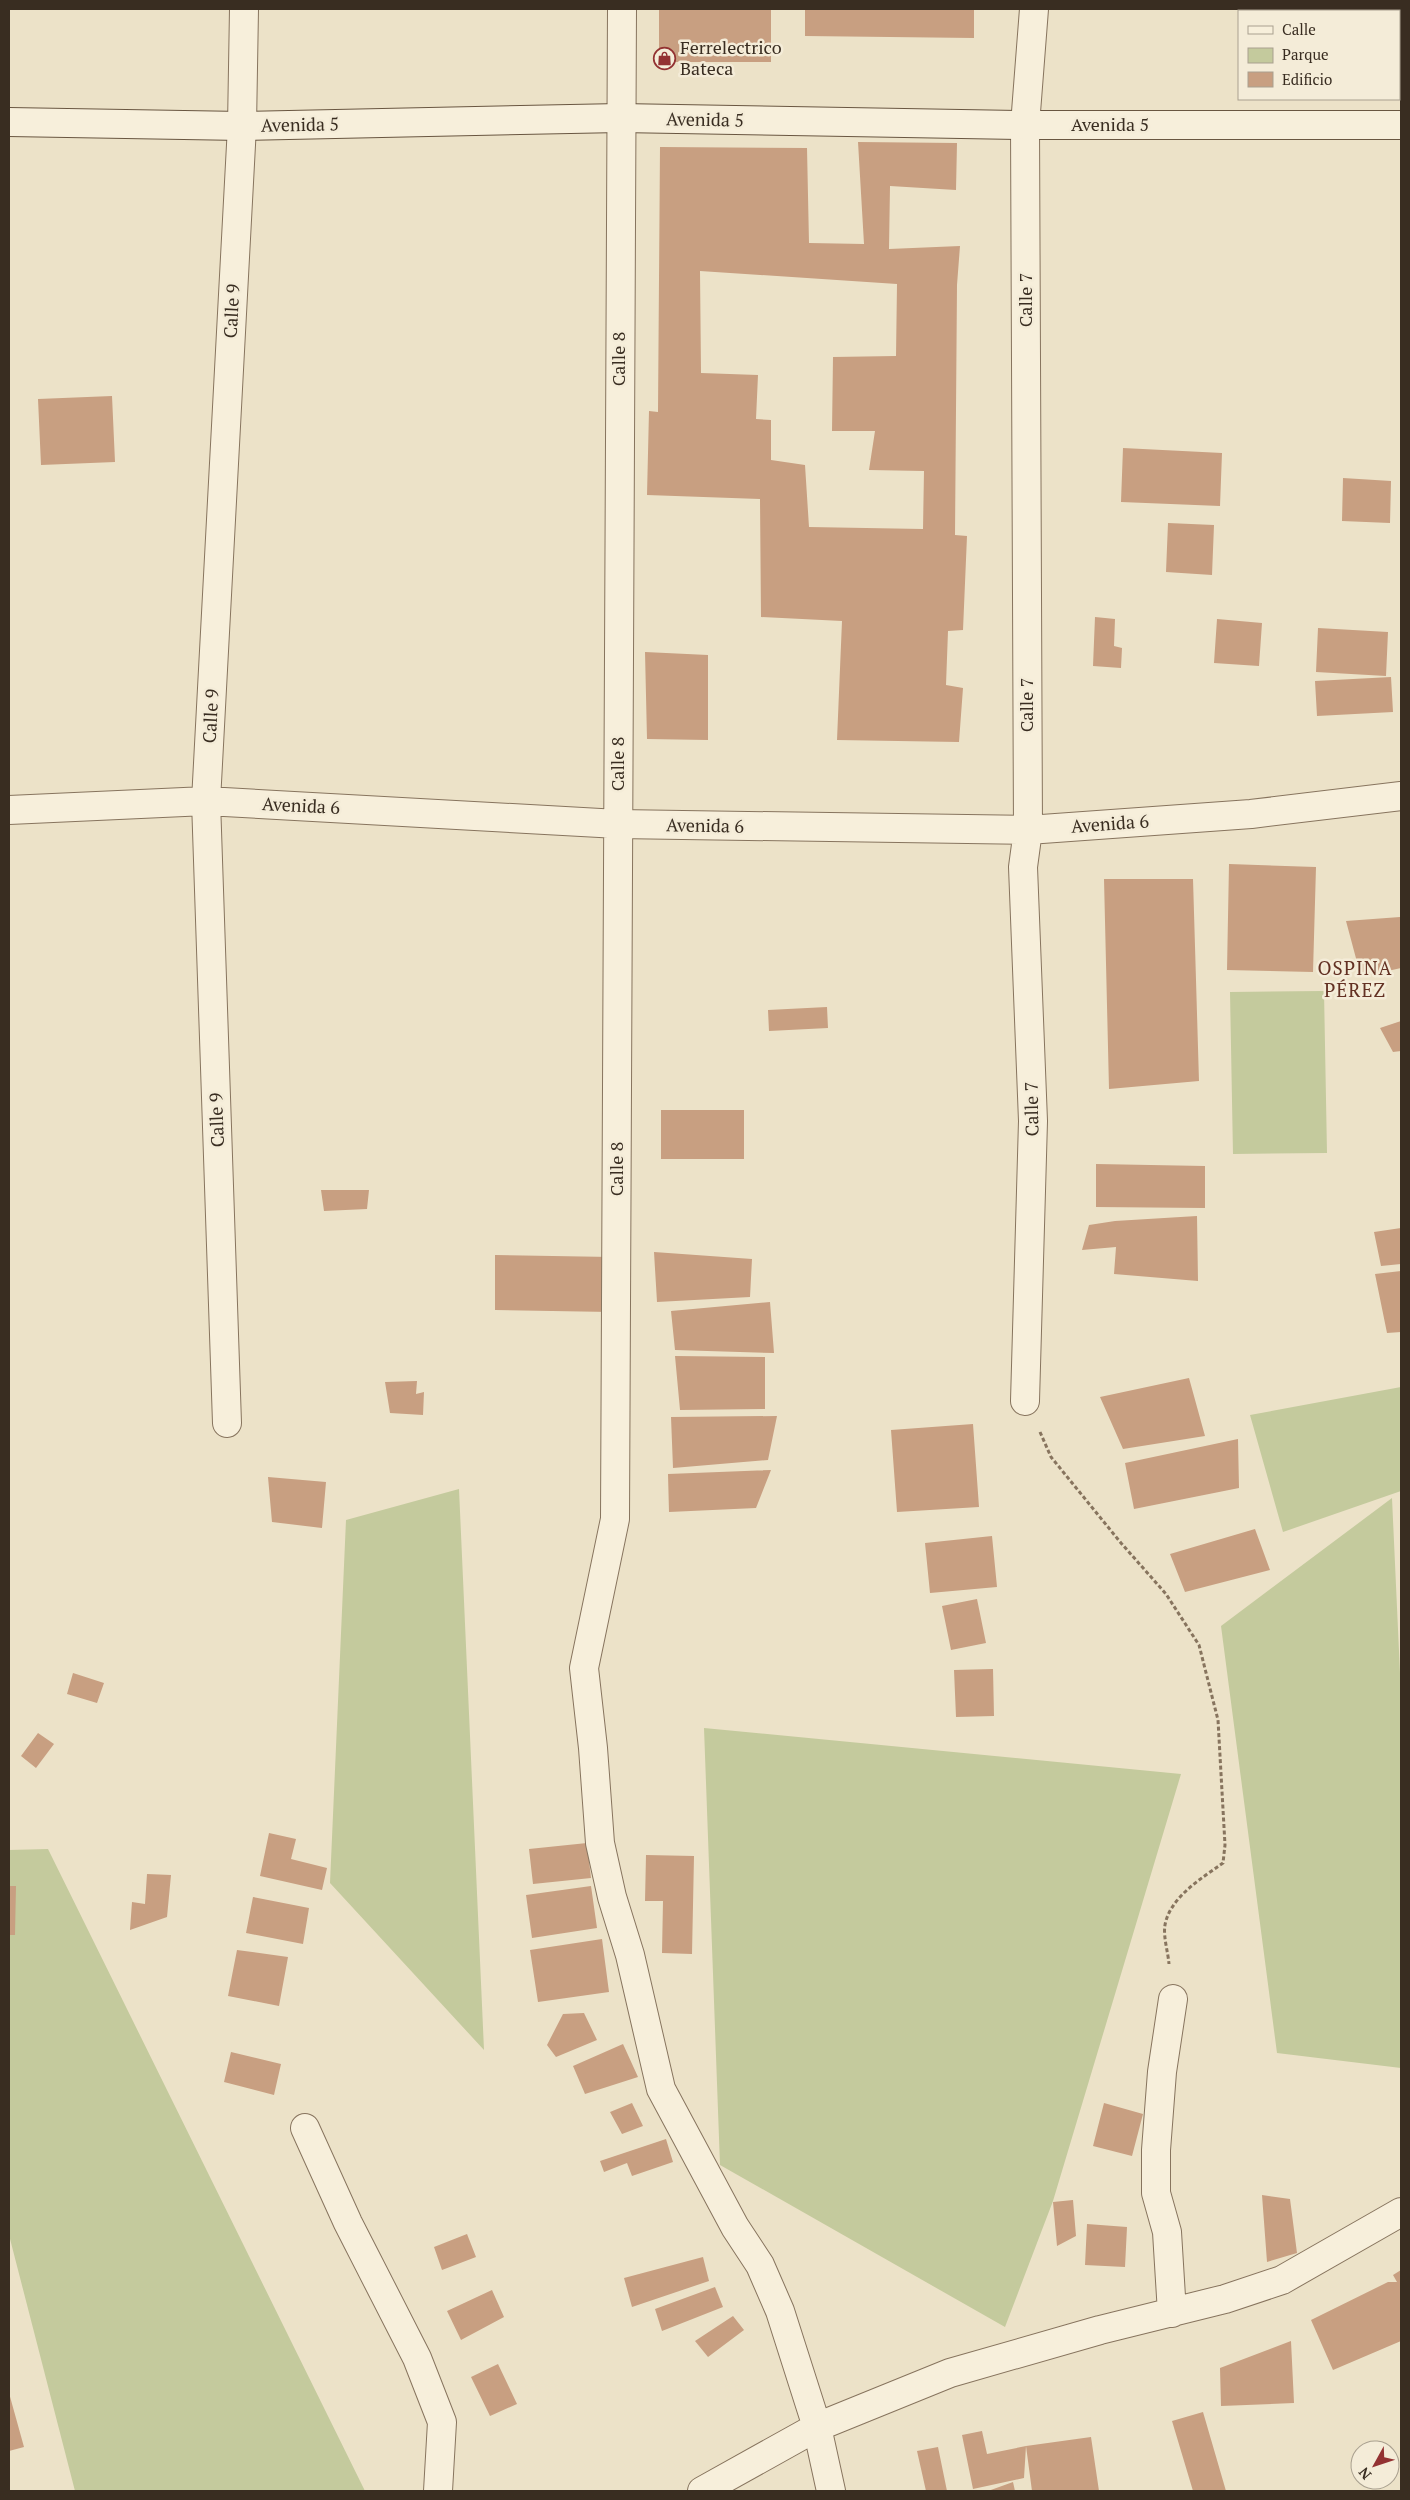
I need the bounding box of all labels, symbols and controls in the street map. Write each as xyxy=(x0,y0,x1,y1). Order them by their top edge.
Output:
legend xyxy=(1238,10,1400,100)
text: Calle xyxy=(1282,19,1316,39)
place label: Ferrelectrico Bateca xyxy=(680,35,782,80)
text: Parque xyxy=(1282,44,1329,64)
shop icon: Ferrelectrico Bateca xyxy=(652,46,676,70)
text: Edificio xyxy=(1282,69,1332,89)
street label: Avenida 5 xyxy=(666,106,744,132)
street label: Avenida 5 xyxy=(261,111,339,137)
street label: Avenida 5 xyxy=(1071,112,1149,136)
street label: Calle 7 xyxy=(1013,273,1037,327)
street label: Calle 9 xyxy=(218,283,244,339)
street label: Calle 8 xyxy=(606,332,630,386)
street label: Calle 7 xyxy=(1014,678,1038,732)
street label: Calle 9 xyxy=(197,688,223,744)
street label: Calle 8 xyxy=(605,737,629,791)
street label: Avenida 6 xyxy=(261,791,341,819)
street label: Avenida 6 xyxy=(1070,808,1150,838)
street label: Avenida 6 xyxy=(666,812,745,838)
district label: OSPINA PÉREZ xyxy=(1317,955,1393,1002)
street label: Calle 7 xyxy=(1019,1082,1043,1136)
street label: Calle 9 xyxy=(203,1092,229,1148)
street label: Calle 8 xyxy=(604,1142,628,1196)
north arrow xyxy=(1350,2440,1400,2490)
text: N xyxy=(1354,2463,1375,2484)

